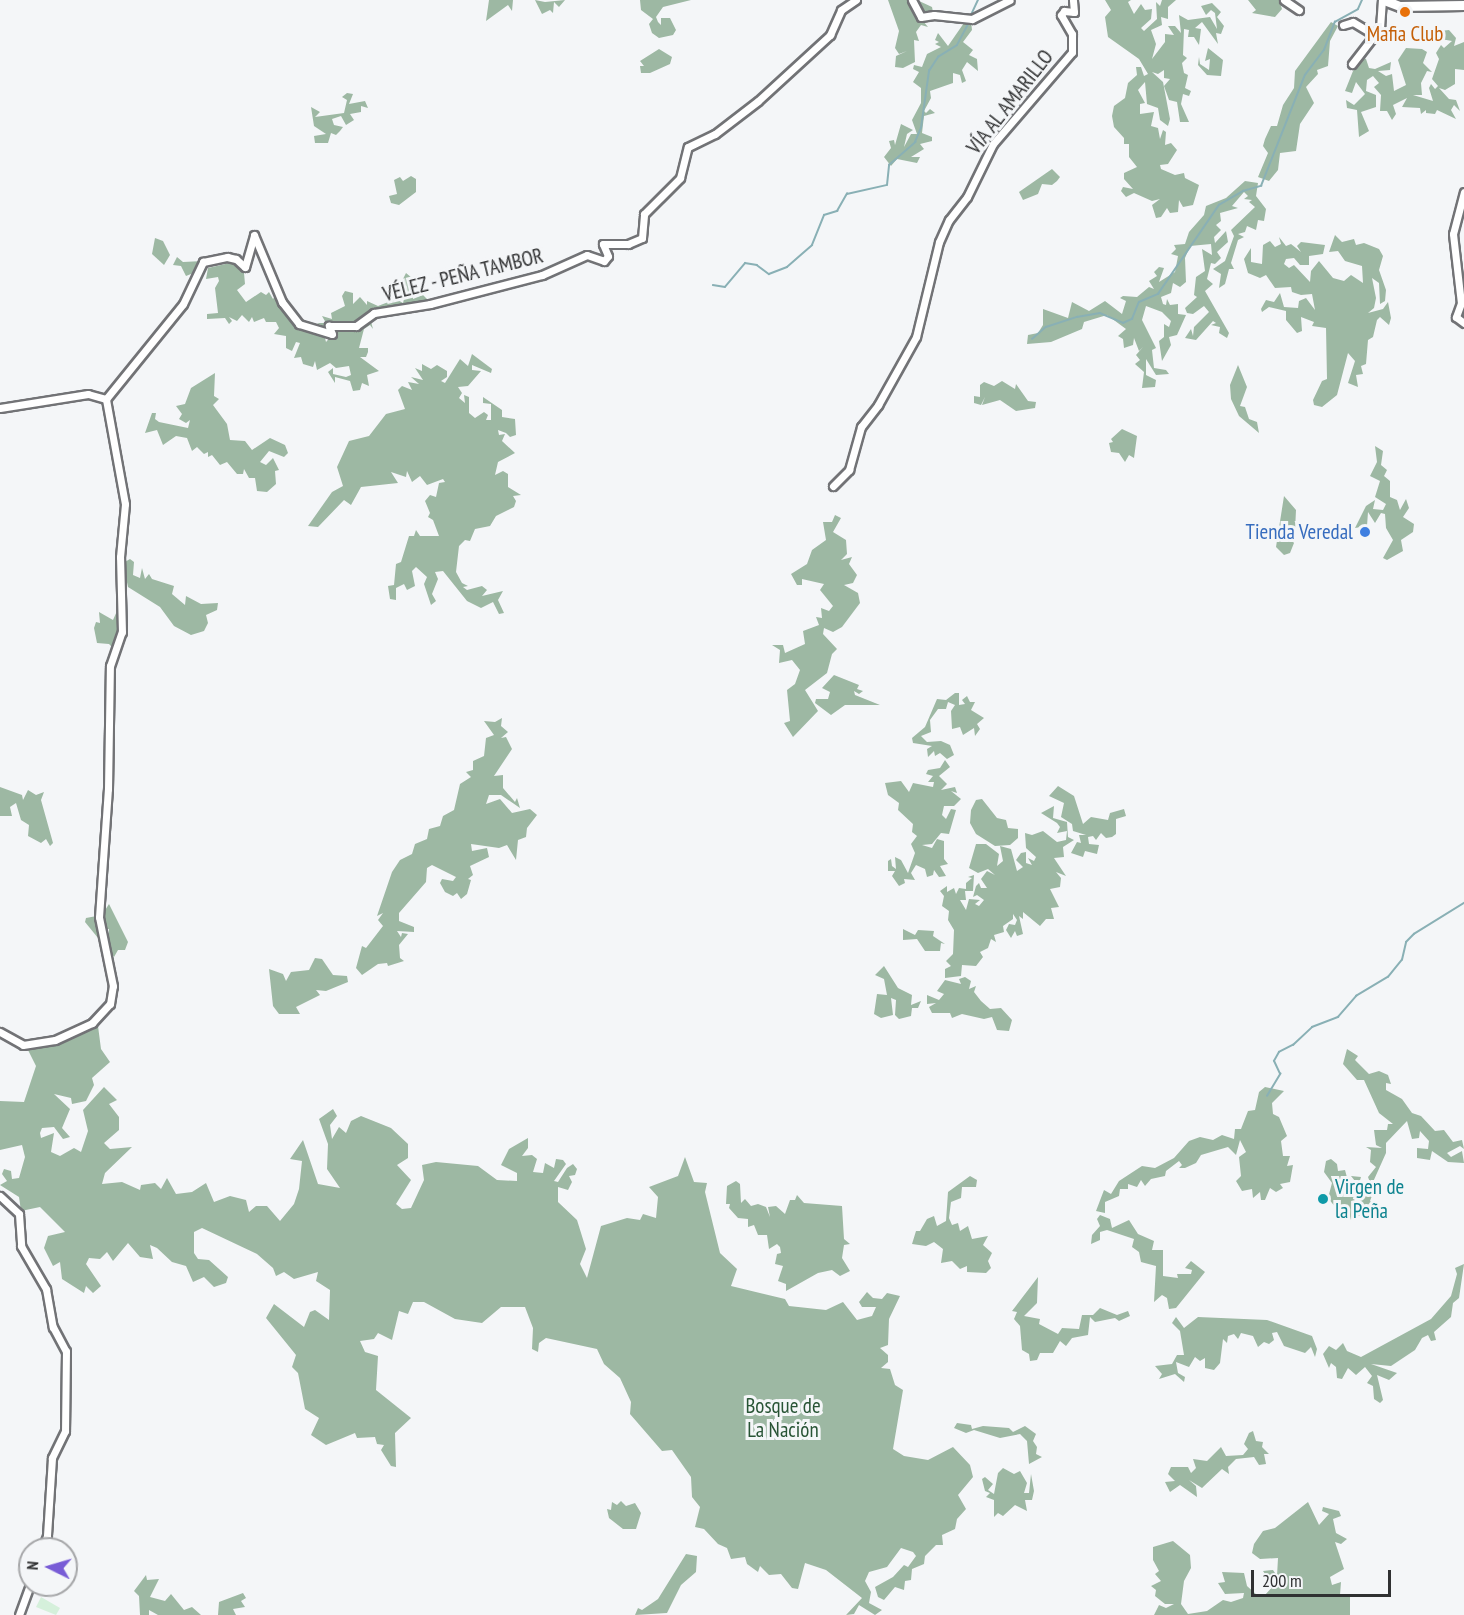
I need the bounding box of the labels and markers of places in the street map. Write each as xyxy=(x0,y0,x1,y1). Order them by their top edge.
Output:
marker: Mafia Club xyxy=(1398,5,1412,19)
place label: Mafia Club xyxy=(1367,21,1443,47)
place label: Tienda Veredal xyxy=(1245,519,1353,545)
marker: Tienda Veredal xyxy=(1358,525,1372,539)
place label: Virgen de la Peña xyxy=(1335,1174,1404,1224)
marker: Virgen de la Peña xyxy=(1316,1192,1330,1206)

